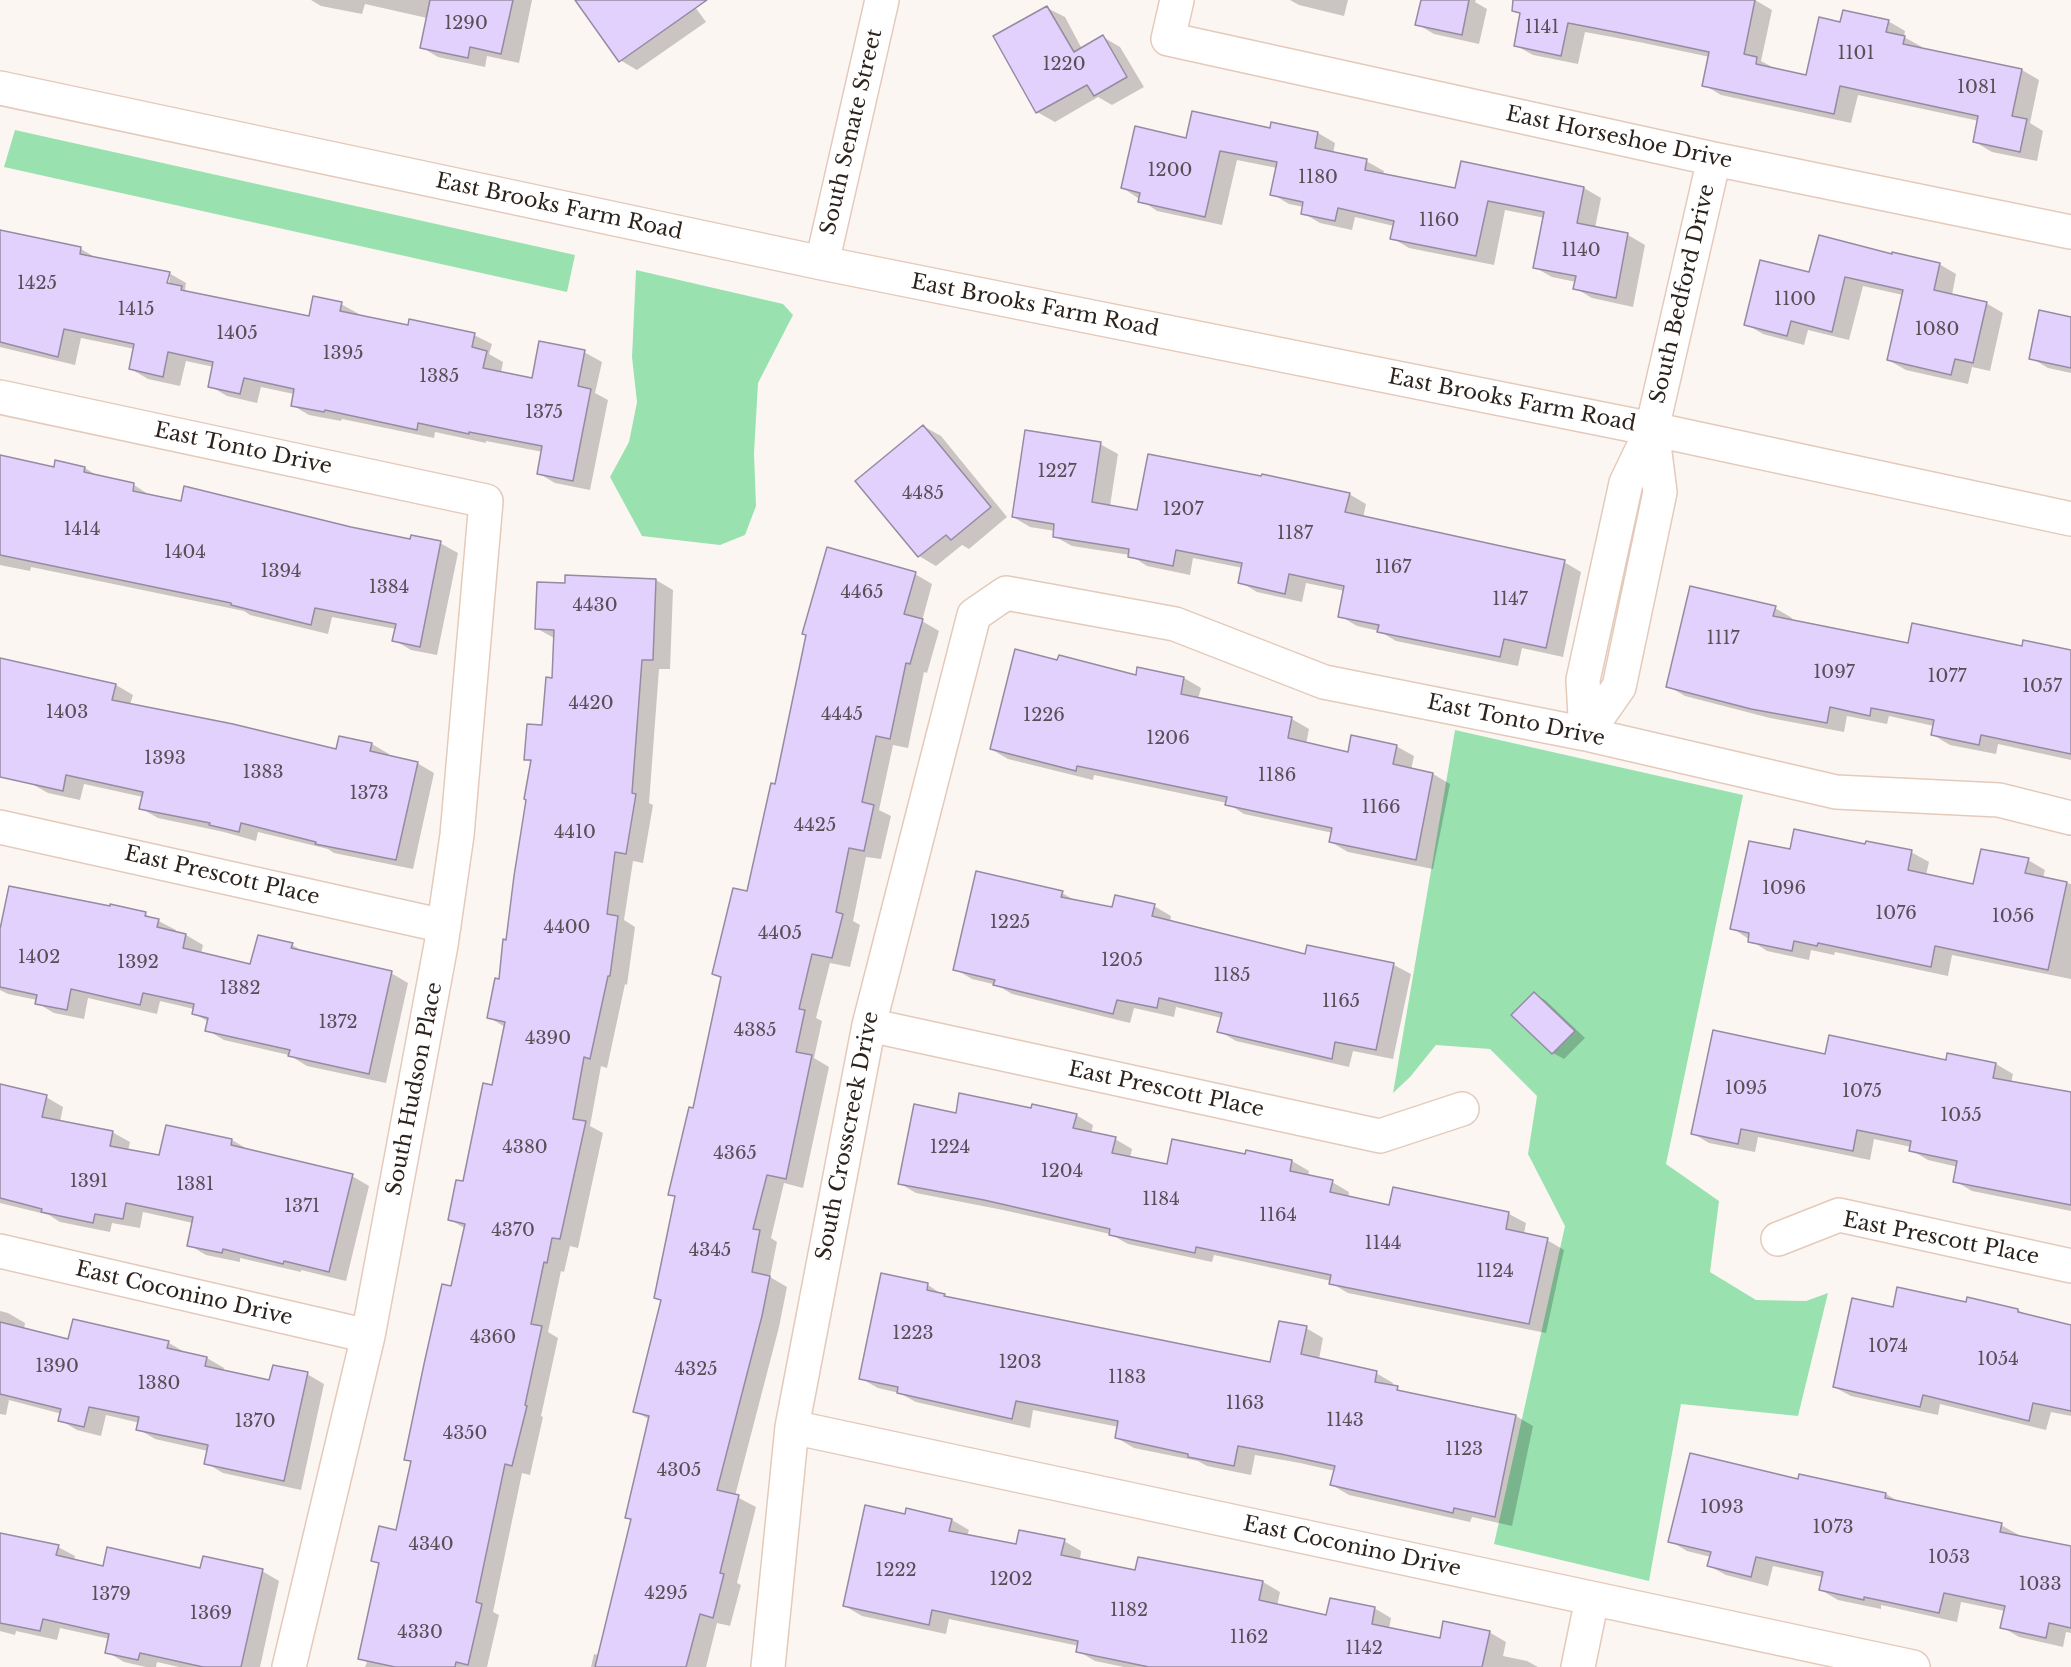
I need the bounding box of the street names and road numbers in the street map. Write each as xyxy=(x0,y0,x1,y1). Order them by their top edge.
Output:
street label: South Senate Street xyxy=(816,27,888,237)
street label: East Horseshoe Drive xyxy=(1504,102,1734,174)
street label: East Brooks Farm Road xyxy=(433,169,685,245)
street label: South Bedford Drive xyxy=(1646,182,1720,406)
street label: East Brooks Farm Road xyxy=(909,270,1161,342)
street label: East Brooks Farm Road xyxy=(1386,365,1638,437)
street label: East Tonto Drive xyxy=(152,418,334,480)
street label: East Tonto Drive xyxy=(1425,690,1607,752)
street label: East Prescott Place xyxy=(122,841,322,911)
street label: South Hudson Place xyxy=(382,980,448,1198)
street label: South Crosscreek Drive xyxy=(811,1009,885,1263)
street label: East Prescott Place xyxy=(1066,1057,1266,1123)
street label: East Prescott Place xyxy=(1841,1208,2041,1270)
street label: East Coconino Drive xyxy=(73,1257,295,1331)
street label: East Coconino Drive xyxy=(1241,1512,1463,1582)

